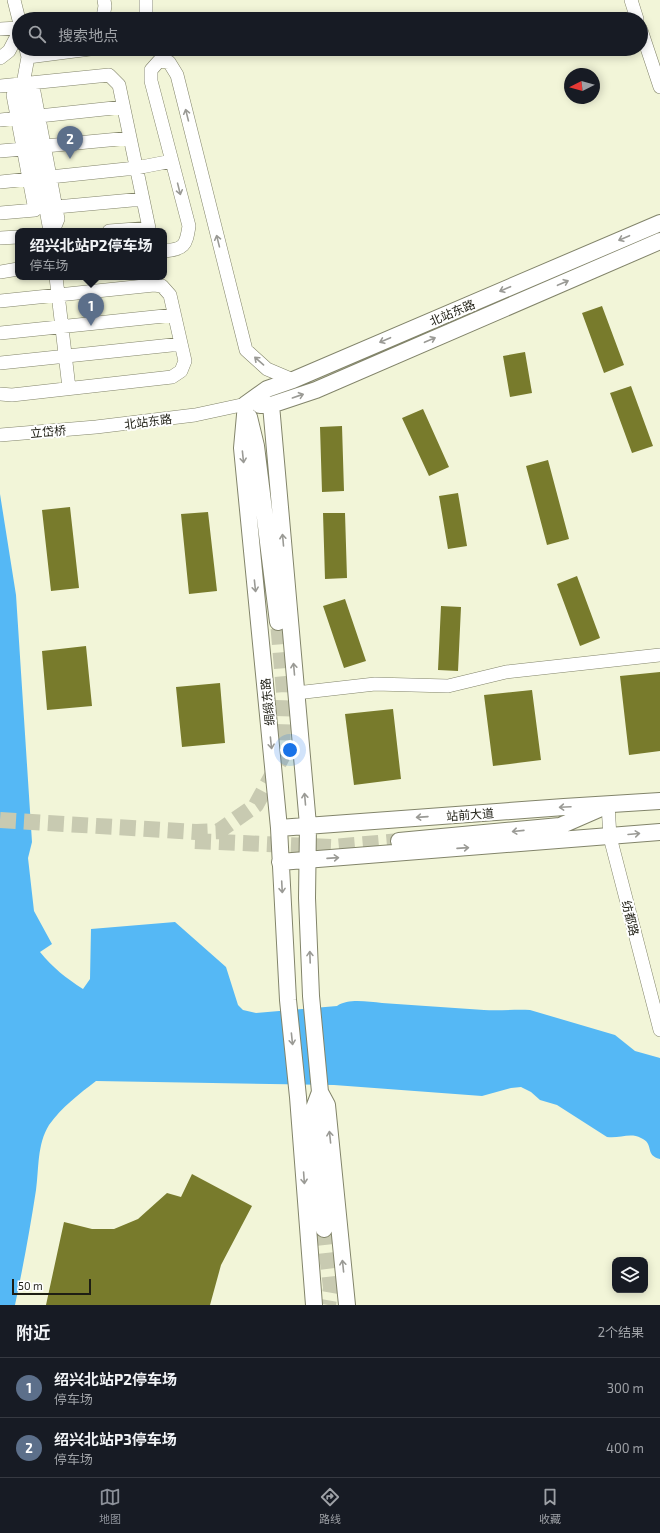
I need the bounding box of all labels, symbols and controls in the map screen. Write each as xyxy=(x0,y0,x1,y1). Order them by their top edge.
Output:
search box xyxy=(12,12,648,56)
icon: search xyxy=(26,23,48,45)
text: 搜索地点 xyxy=(58,26,118,44)
north arrow xyxy=(564,68,600,104)
one-way arrow xyxy=(183,108,190,121)
pin: 2 xyxy=(57,126,83,159)
one-way arrow xyxy=(176,182,183,195)
popup xyxy=(15,228,167,280)
one-way arrow xyxy=(214,235,222,248)
one-way arrow xyxy=(619,235,631,243)
text: 绍兴北站P2停车场 xyxy=(30,236,153,254)
text: 停车场 xyxy=(30,257,69,273)
one-way arrow xyxy=(556,279,568,287)
one-way arrow xyxy=(499,286,511,294)
pin: 1 xyxy=(78,293,104,326)
street label: 北站东路 xyxy=(427,296,477,328)
one-way arrow xyxy=(424,336,436,344)
one-way arrow xyxy=(379,337,391,345)
one-way arrow xyxy=(253,357,264,366)
one-way arrow xyxy=(291,392,304,399)
street label: 北站东路 xyxy=(123,411,173,431)
street label: 立岱桥 xyxy=(29,422,67,440)
one-way arrow xyxy=(239,450,246,463)
one-way arrow xyxy=(279,534,286,547)
one-way arrow xyxy=(252,579,259,592)
one-way arrow xyxy=(290,663,297,676)
street label: 绸缎东路 xyxy=(258,677,276,727)
one-way arrow xyxy=(267,736,275,749)
your location xyxy=(280,740,300,760)
one-way arrow xyxy=(302,793,309,806)
one-way arrow xyxy=(559,803,572,810)
street label: 站前大道 xyxy=(446,805,494,823)
one-way arrow xyxy=(416,814,429,821)
one-way arrow xyxy=(512,827,525,834)
one-way arrow xyxy=(627,831,640,838)
one-way arrow xyxy=(456,844,469,851)
one-way arrow xyxy=(326,854,339,861)
one-way arrow xyxy=(278,880,285,893)
street label: 纺都路 xyxy=(620,899,642,937)
one-way arrow xyxy=(306,951,313,964)
one-way arrow xyxy=(288,1032,296,1045)
one-way arrow xyxy=(326,1131,334,1144)
one-way arrow xyxy=(300,1171,308,1184)
map controls xyxy=(612,1257,648,1293)
button: layers xyxy=(612,1257,648,1293)
one-way arrow xyxy=(339,1260,346,1273)
scale bar xyxy=(12,1277,91,1296)
text: 50 m xyxy=(18,1279,43,1292)
text: 附近 xyxy=(16,1322,50,1342)
text: 2个结果 xyxy=(598,1324,644,1340)
text: 绍兴北站P2停车场 xyxy=(54,1370,177,1388)
text: 1 xyxy=(26,1380,32,1396)
text: 300 m xyxy=(607,1380,644,1396)
text: 停车场 xyxy=(54,1391,93,1407)
text: 绍兴北站P3停车场 xyxy=(54,1430,177,1448)
text: 2 xyxy=(25,1440,33,1456)
text: 400 m xyxy=(606,1440,644,1456)
text: 停车场 xyxy=(54,1451,93,1467)
tab: 地图 xyxy=(99,1486,121,1526)
tab: 路线 xyxy=(319,1486,341,1526)
tab: 收藏 xyxy=(539,1486,561,1526)

